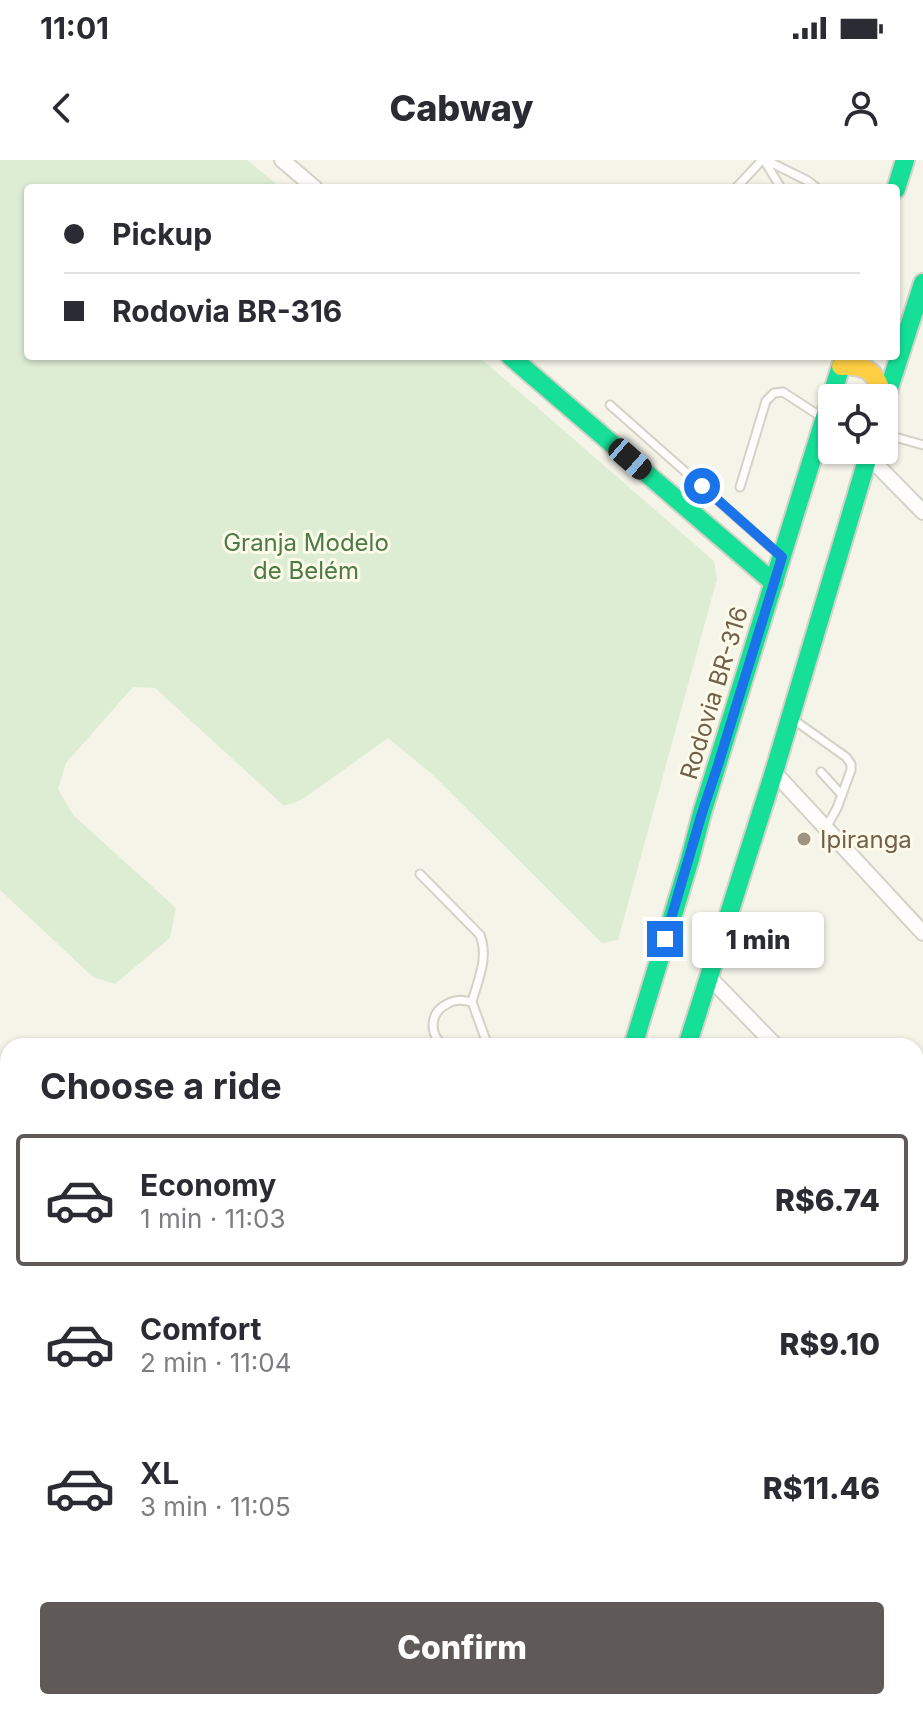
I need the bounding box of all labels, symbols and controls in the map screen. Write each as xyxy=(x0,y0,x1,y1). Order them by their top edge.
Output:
text: 11:01 xyxy=(40,10,109,46)
icon: back xyxy=(40,86,84,130)
text: Cabway xyxy=(389,86,534,130)
icon: person xyxy=(839,86,883,130)
text: Pickup xyxy=(112,216,212,252)
text: Rodovia BR-316 xyxy=(112,293,342,329)
map controls xyxy=(818,384,898,464)
button: locate xyxy=(818,384,898,464)
car xyxy=(604,434,656,484)
route start xyxy=(684,468,720,504)
park label: Granja Modelo de Belém xyxy=(223,528,389,585)
street label: Rodovia BR-316 xyxy=(674,603,754,783)
place label: Ipiranga xyxy=(820,825,912,854)
marker: Ipiranga xyxy=(795,830,813,848)
callout: 1 min xyxy=(693,911,825,967)
route end xyxy=(647,921,683,957)
text: 1 min xyxy=(725,924,791,955)
text: Choose a ride xyxy=(40,1064,282,1108)
icon: car xyxy=(44,1164,116,1236)
text: Economy xyxy=(140,1167,276,1203)
text: R$6.74 xyxy=(775,1182,880,1218)
text: 1 min · 11:03 xyxy=(140,1203,286,1234)
icon: car xyxy=(44,1308,116,1380)
text: Comfort xyxy=(140,1311,261,1347)
text: R$9.10 xyxy=(780,1326,880,1362)
text: 2 min · 11:04 xyxy=(140,1347,292,1378)
icon: car xyxy=(44,1452,116,1524)
text: XL xyxy=(140,1455,179,1491)
text: R$11.46 xyxy=(763,1470,880,1506)
text: 3 min · 11:05 xyxy=(140,1491,291,1522)
button: Confirm xyxy=(40,1602,884,1694)

